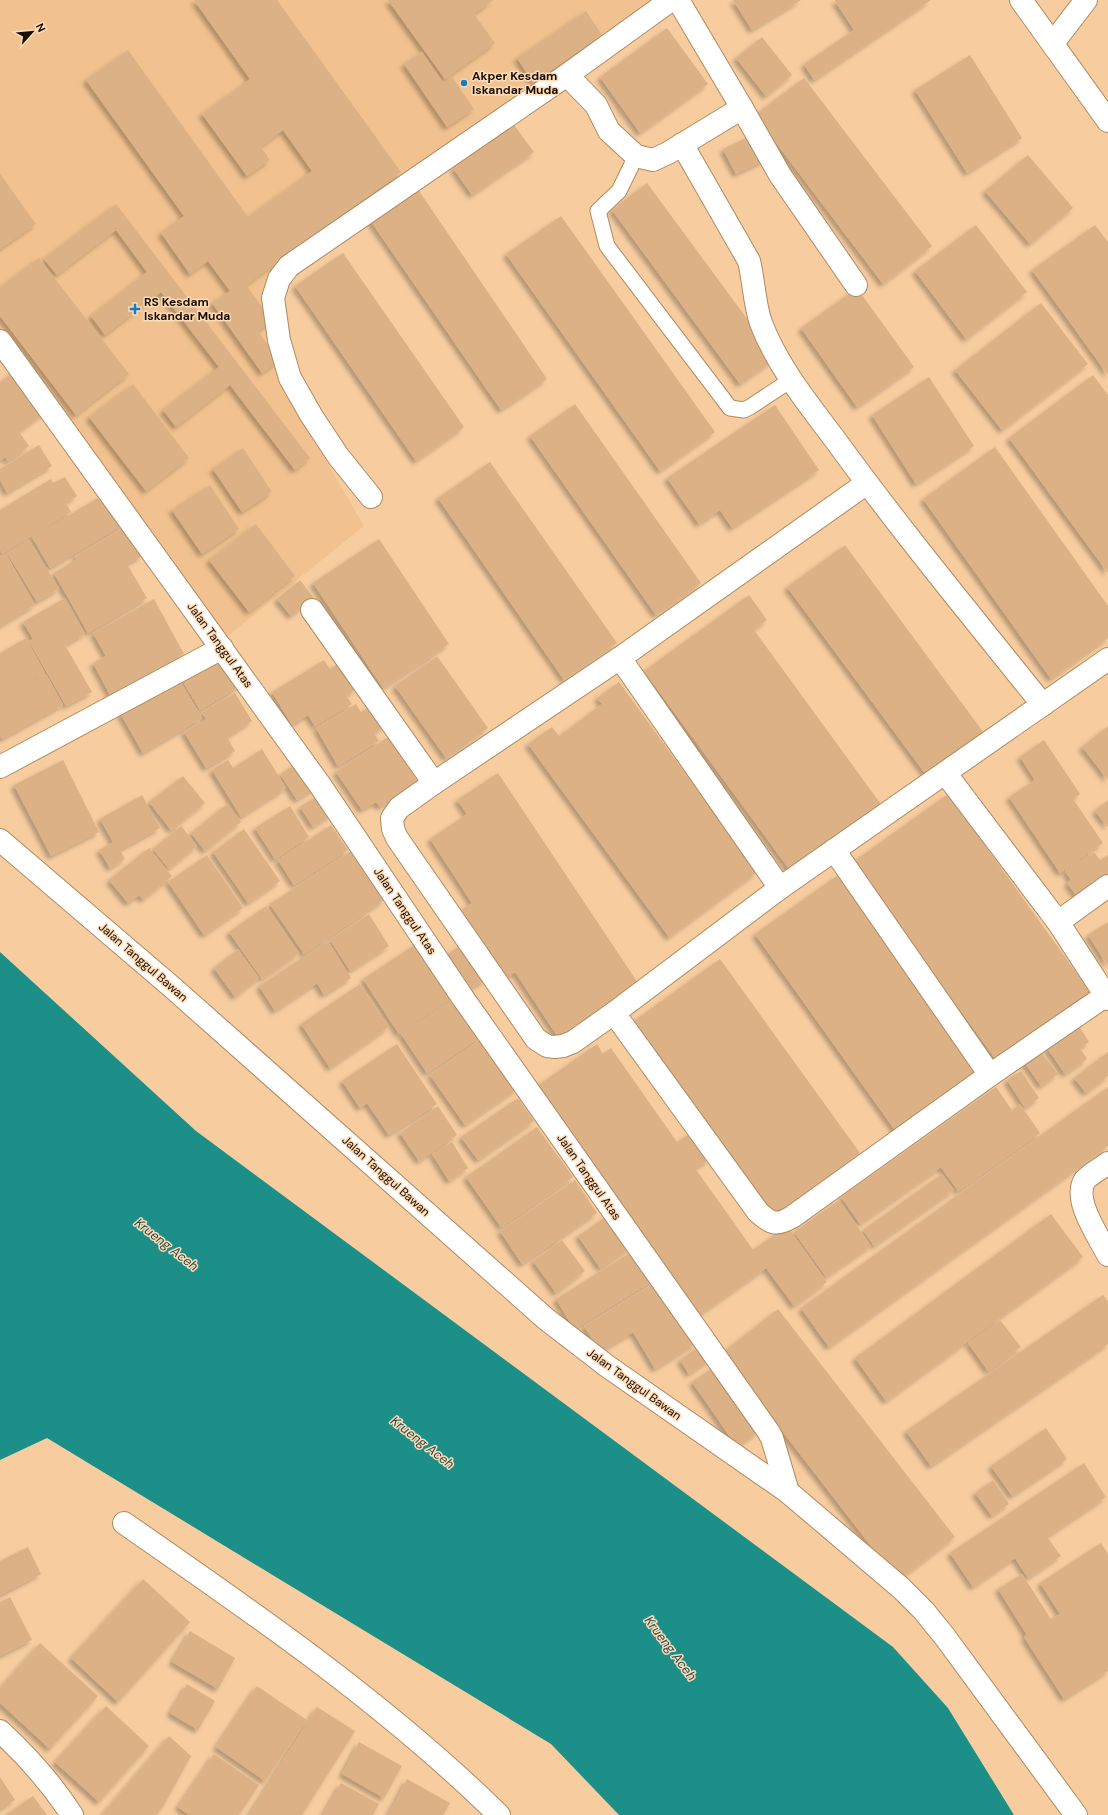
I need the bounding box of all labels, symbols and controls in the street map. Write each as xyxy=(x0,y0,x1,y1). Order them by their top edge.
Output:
north arrow xyxy=(12,12,52,52)
text: N xyxy=(33,21,49,34)
place label: Akper Kesdam Iskandar Muda xyxy=(472,68,558,98)
marker: Akper Kesdam Iskandar Muda xyxy=(459,78,469,88)
place label: RS Kesdam Iskandar Muda xyxy=(144,294,230,324)
marker: RS Kesdam Iskandar Muda xyxy=(129,303,141,315)
street label: Jalan Tanggul Atas xyxy=(184,599,256,691)
street label: Jalan Tanggul Atas xyxy=(370,864,440,958)
street label: Jalan Tanggul Bawan xyxy=(95,919,191,1005)
street label: Jalan Tanggul Atas xyxy=(553,1131,625,1223)
street label: Jalan Tanggul Bawan xyxy=(339,1132,434,1220)
water label: Krueng Aceh xyxy=(131,1214,202,1275)
street label: Jalan Tanggul Bawan xyxy=(583,1344,685,1424)
water label: Krueng Aceh xyxy=(387,1412,458,1473)
water label: Krueng Aceh xyxy=(641,1613,700,1684)

